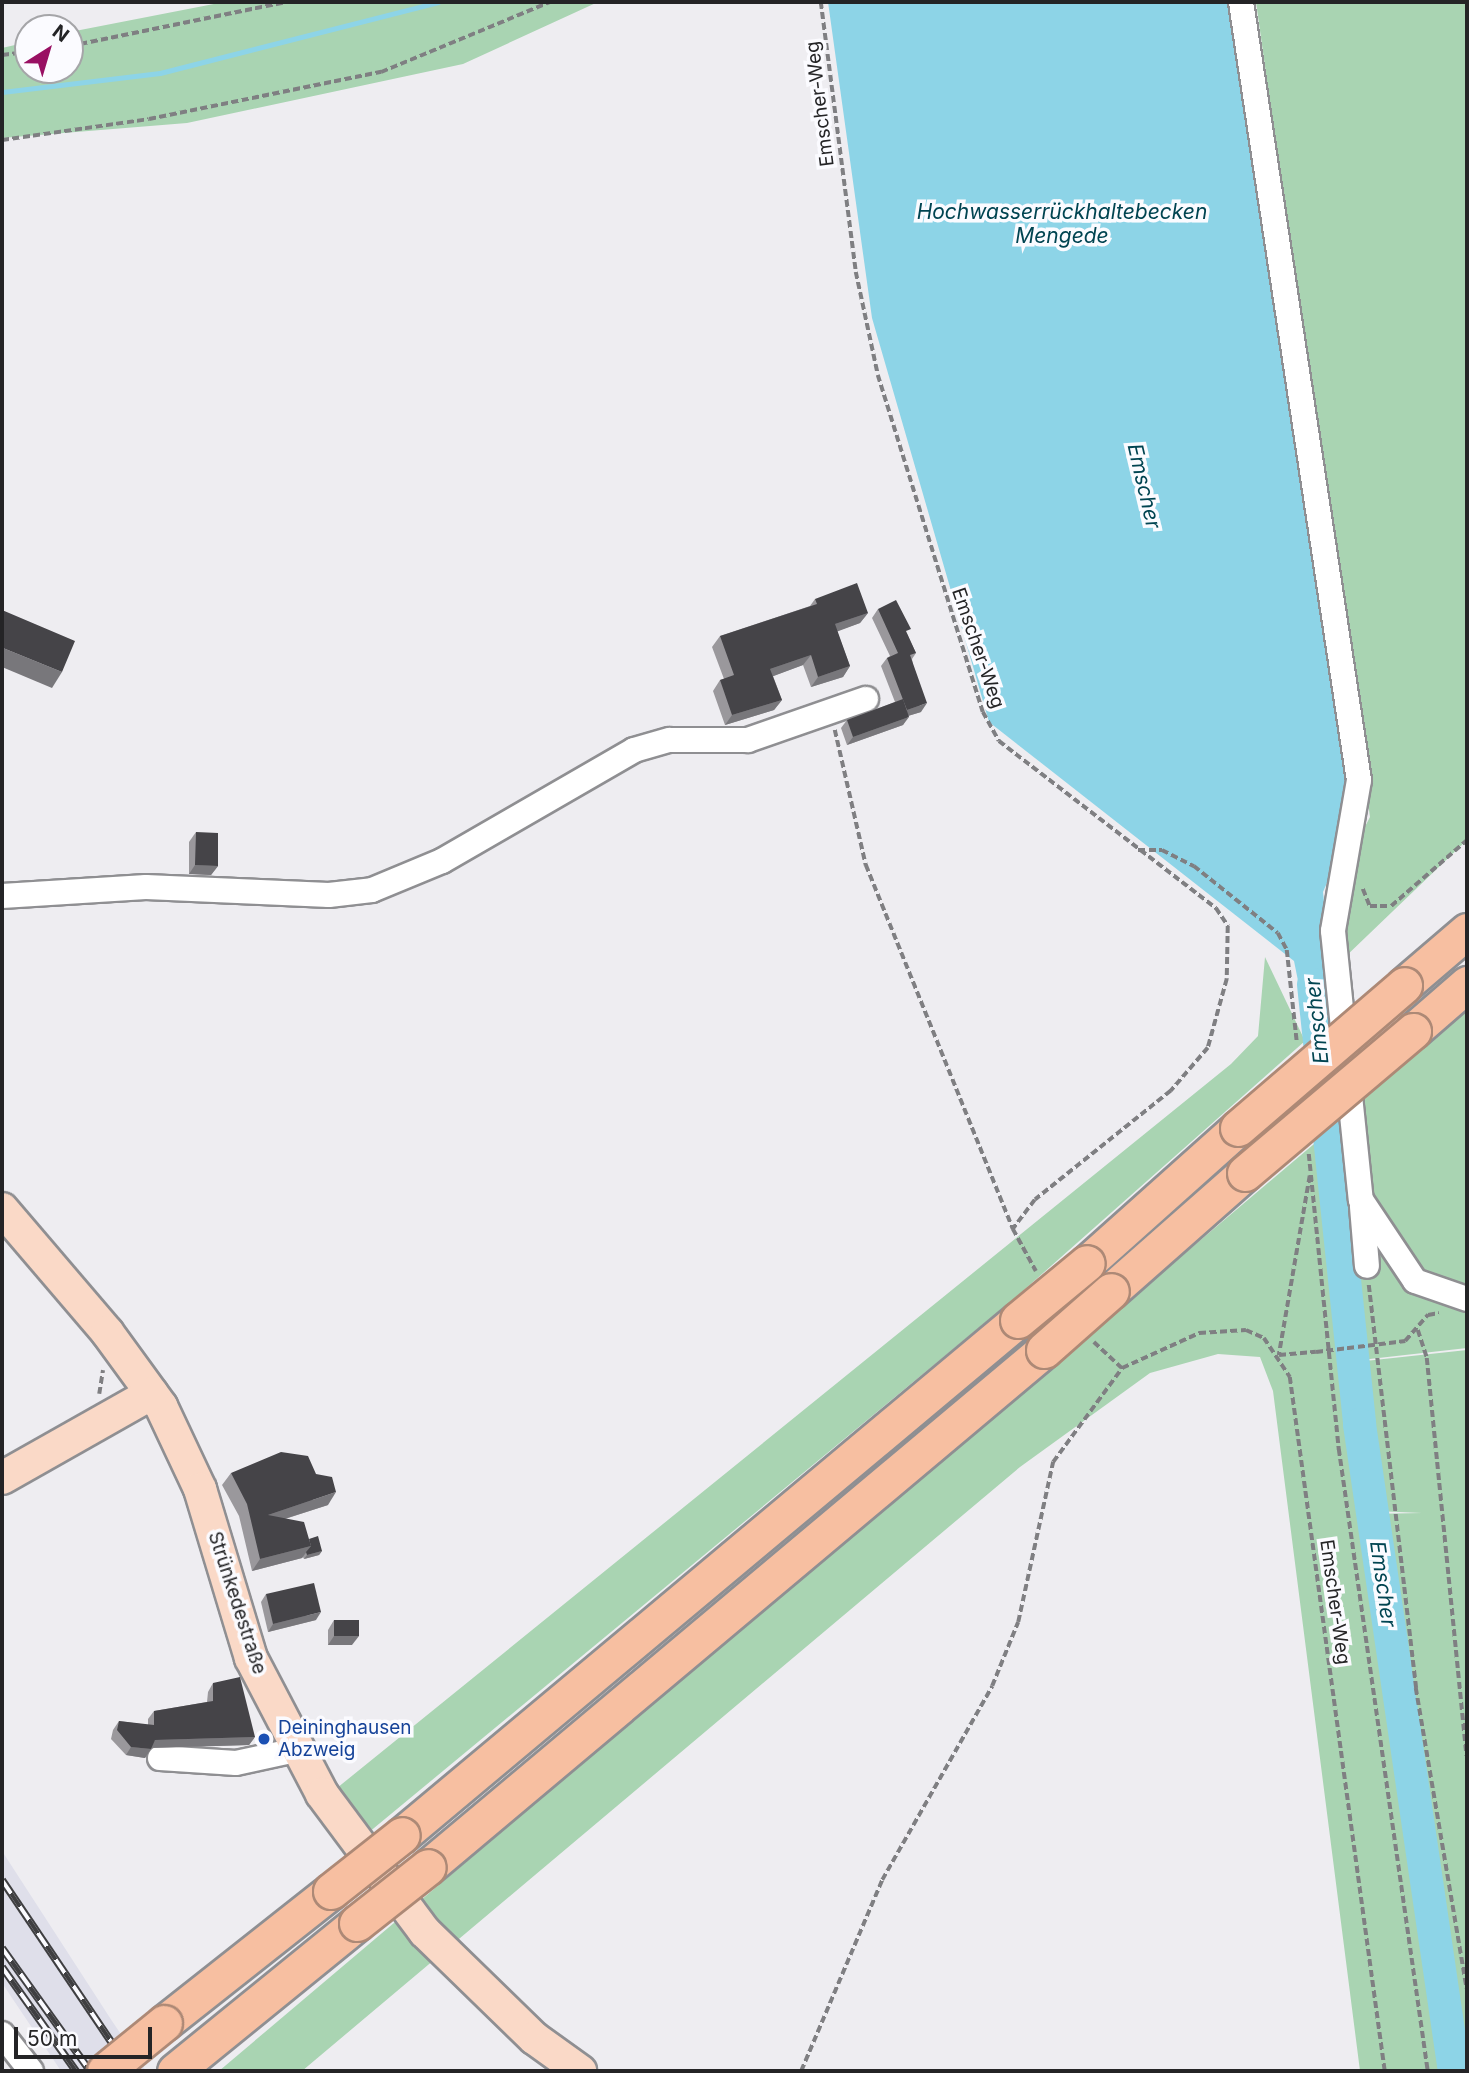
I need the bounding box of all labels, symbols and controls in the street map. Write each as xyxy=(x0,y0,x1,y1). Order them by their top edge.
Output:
north arrow xyxy=(14,14,84,84)
text: N xyxy=(48,20,73,47)
street label: Emscher-Weg xyxy=(801,40,839,168)
water label: Hochwasserrückhaltebecken Mengede xyxy=(917,199,1207,249)
water label: Emscher xyxy=(1122,441,1166,531)
street label: Emscher-Weg xyxy=(947,585,1009,711)
water label: Emscher xyxy=(1300,977,1334,1065)
street label: Strünkedestraße xyxy=(203,1529,271,1677)
street label: Emscher-Weg xyxy=(1315,1538,1355,1666)
water label: Emscher xyxy=(1365,1539,1401,1629)
place label: Deininghausen Abzweig xyxy=(278,1717,412,1761)
marker: Deininghausen Abzweig xyxy=(256,1731,272,1747)
scale bar xyxy=(18,2014,156,2058)
text: 50 m xyxy=(27,2026,77,2051)

